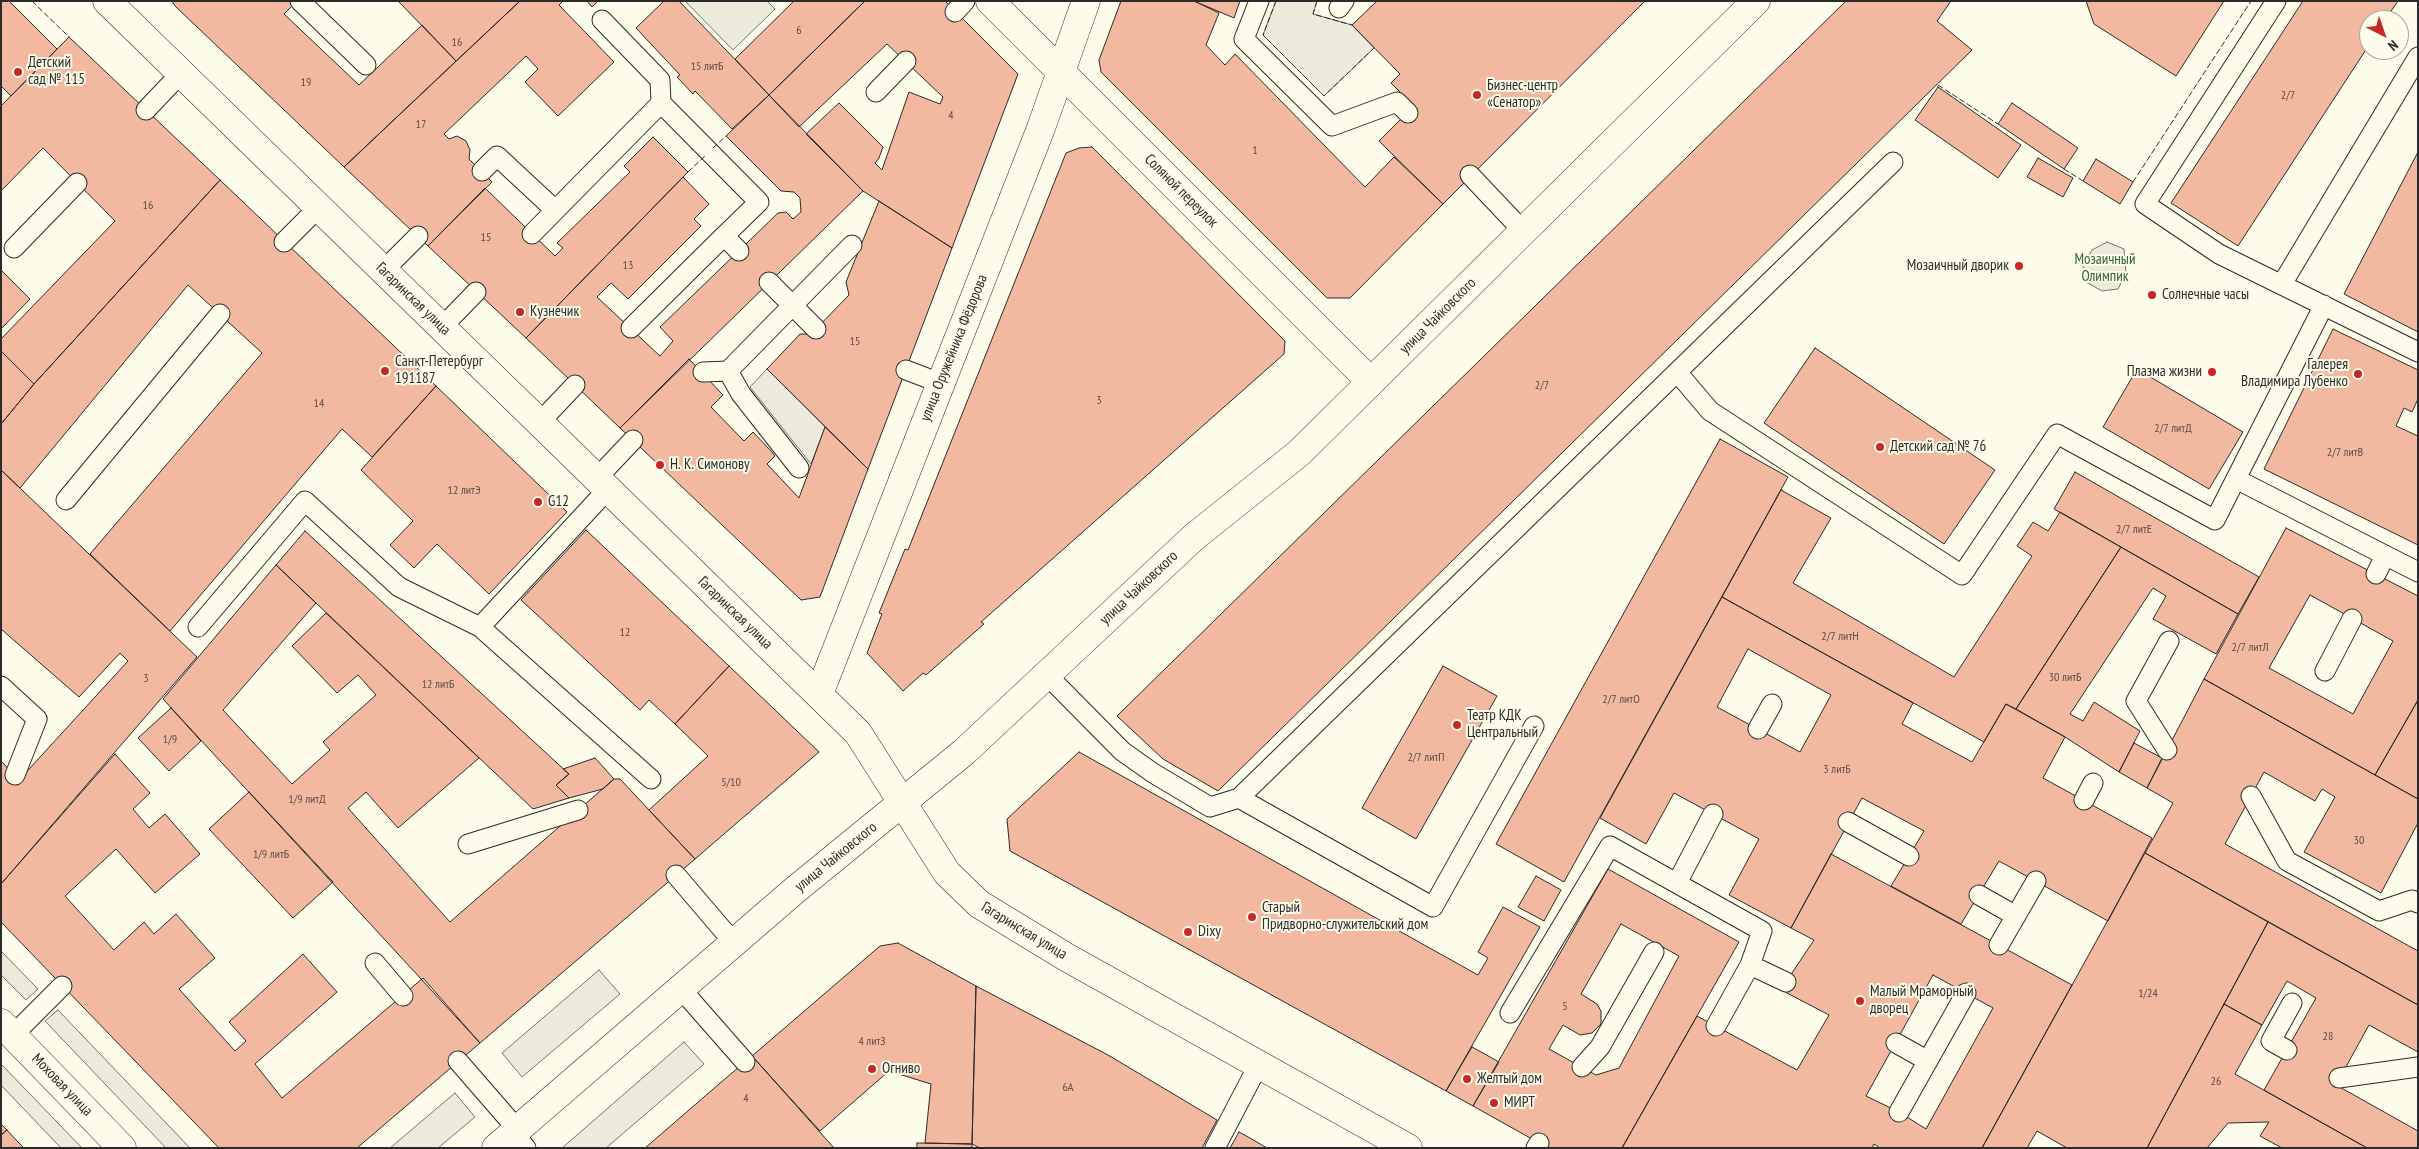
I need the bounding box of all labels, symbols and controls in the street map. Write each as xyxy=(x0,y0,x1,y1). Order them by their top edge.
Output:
north arrow xyxy=(2359,10,2409,60)
house number: 6 xyxy=(796,24,802,38)
house number: 16 xyxy=(452,36,462,50)
text: N xyxy=(2384,36,2402,55)
place label: Детский сад № 115 xyxy=(28,54,85,89)
house number: 15 литБ xyxy=(691,60,723,74)
marker: Детский сад № 115 xyxy=(12,66,24,78)
house number: 19 xyxy=(301,76,311,90)
place label: Бизнес-центр «Сенатор» xyxy=(1487,77,1558,112)
marker: Бизнес-центр «Сенатор» xyxy=(1471,89,1483,101)
house number: 2/7 xyxy=(2281,89,2295,103)
house number: 4 xyxy=(948,109,954,123)
house number: 17 xyxy=(416,118,426,132)
house number: 1 xyxy=(1252,144,1258,158)
street label: Соляной переулок xyxy=(1140,150,1222,232)
house number: 16 xyxy=(143,199,153,213)
house number: 15 xyxy=(481,231,491,245)
park label: Мозаичный Олимпик xyxy=(2075,251,2135,286)
place label: Мозаичный дворик xyxy=(1907,257,2009,275)
street label: Гагаринская улица xyxy=(372,259,454,339)
house number: 13 xyxy=(623,259,633,273)
marker: Мозаичный дворик xyxy=(2013,260,2025,272)
street label: улица Оружейника Фёдорова xyxy=(916,272,992,424)
street label: улица Чайковского xyxy=(1396,274,1480,358)
place label: Солнечные часы xyxy=(2162,286,2249,304)
marker: Солнечные часы xyxy=(2146,289,2158,301)
place label: Кузнечик xyxy=(530,303,579,321)
marker: Кузнечик xyxy=(514,306,526,318)
house number: 15 xyxy=(850,335,860,349)
place label: Санкт-Петербург 191187 xyxy=(395,353,483,388)
place label: Галерея Владимира Лубенко xyxy=(2241,356,2348,391)
place label: Плазма жизни xyxy=(2127,363,2202,381)
marker: Санкт-Петербург 191187 xyxy=(379,365,391,377)
marker: Плазма жизни xyxy=(2206,366,2218,378)
marker: Галерея Владимира Лубенко xyxy=(2352,368,2364,380)
house number: 2/7 xyxy=(1535,379,1549,393)
house number: 3 xyxy=(1096,394,1102,408)
house number: 14 xyxy=(314,397,324,411)
house number: 2/7 литД xyxy=(2154,422,2192,436)
place label: Детский сад № 76 xyxy=(1890,438,1986,456)
marker: Детский сад № 76 xyxy=(1874,441,1886,453)
house number: 2/7 литВ xyxy=(2327,446,2363,460)
place label: Н. К. Симонову xyxy=(670,456,750,474)
marker: Н. К. Симонову xyxy=(654,459,666,471)
house number: 12 литЭ xyxy=(448,484,480,498)
place label: G12 xyxy=(548,493,569,511)
marker: G12 xyxy=(532,496,544,508)
house number: 2/7 литЕ xyxy=(2116,523,2152,537)
street label: улица Чайковского xyxy=(1096,547,1182,629)
street label: Гагаринская улица xyxy=(694,573,776,653)
house number: 12 xyxy=(620,626,630,640)
house number: 2/7 литН xyxy=(1821,630,1859,644)
house number: 2/7 литЛ xyxy=(2232,641,2268,655)
house number: 30 литБ xyxy=(2049,671,2081,685)
house number: 3 xyxy=(143,672,149,686)
house number: 12 литБ xyxy=(422,678,454,692)
house number: 2/7 литО xyxy=(1602,693,1640,707)
place label: Театр КДК Центральный xyxy=(1467,707,1538,742)
marker: Театр КДК Центральный xyxy=(1451,719,1463,731)
house number: 1/9 xyxy=(163,733,177,747)
house number: 2/7 литП xyxy=(1407,751,1445,765)
house number: 3 литБ xyxy=(1823,763,1851,777)
house number: 5/10 xyxy=(721,776,741,790)
house number: 1/9 литД xyxy=(288,793,326,807)
street label: улица Чайковского xyxy=(791,818,881,896)
house number: 30 xyxy=(2354,834,2364,848)
house number: 1/9 литБ xyxy=(253,848,289,862)
street label: Гагаринская улица xyxy=(978,898,1070,964)
place label: Старый Придворно-служительский дом xyxy=(1262,899,1428,934)
marker: Старый Придворно-служительский дом xyxy=(1246,911,1258,923)
place label: Dixy xyxy=(1198,923,1221,941)
marker: Dixy xyxy=(1182,926,1194,938)
place label: Малый Мраморный дворец xyxy=(1870,983,1974,1018)
house number: 1/24 xyxy=(2138,987,2158,1001)
marker: Малый Мраморный дворец xyxy=(1854,995,1866,1007)
house number: 5 xyxy=(1562,1000,1568,1014)
house number: 28 xyxy=(2323,1030,2333,1044)
house number: 4 литЗ xyxy=(858,1035,886,1049)
street label: Моховая улица xyxy=(28,1050,96,1120)
place label: Огниво xyxy=(882,1060,920,1078)
marker: Огниво xyxy=(866,1063,878,1075)
place label: Желтый дом xyxy=(1477,1070,1542,1088)
marker: Желтый дом xyxy=(1461,1073,1473,1085)
house number: 26 xyxy=(2211,1075,2221,1089)
house number: 6А xyxy=(1062,1081,1074,1095)
house number: 4 xyxy=(743,1092,749,1106)
place label: МИРТ xyxy=(1504,1094,1535,1112)
marker: МИРТ xyxy=(1488,1097,1500,1109)

